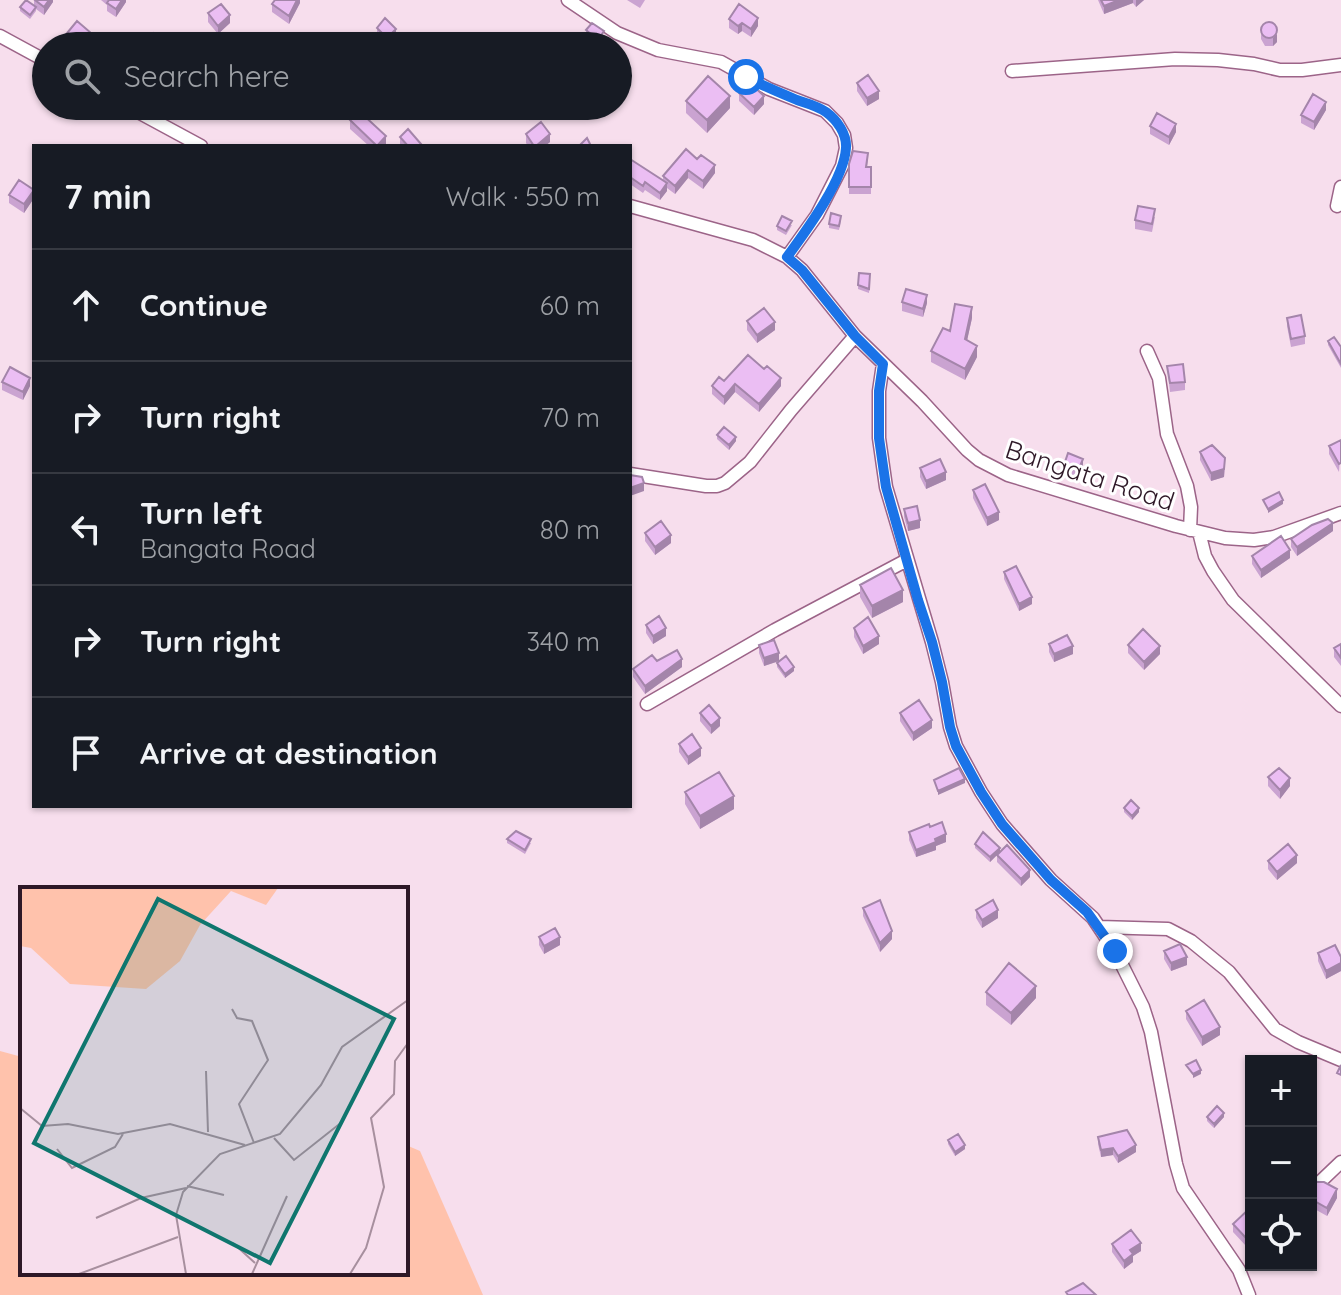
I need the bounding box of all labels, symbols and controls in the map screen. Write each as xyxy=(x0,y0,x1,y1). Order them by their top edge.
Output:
search box xyxy=(32,32,632,120)
icon: search xyxy=(60,54,104,98)
text: Search here xyxy=(124,57,290,95)
route start xyxy=(728,59,764,95)
text: 7 min xyxy=(64,175,152,218)
text: Walk · 550 m xyxy=(446,180,600,213)
icon: ahead xyxy=(64,283,108,327)
text: Continue xyxy=(140,286,268,324)
text: 60 m xyxy=(540,289,600,322)
icon: right xyxy=(64,395,108,439)
text: Turn right xyxy=(140,398,281,436)
text: 70 m xyxy=(540,401,600,434)
street label: Bangata Road xyxy=(1001,432,1179,518)
text: Turn left xyxy=(140,494,263,532)
icon: left xyxy=(64,507,108,551)
text: 80 m xyxy=(540,513,600,546)
text: Bangata Road xyxy=(140,532,316,565)
icon: right xyxy=(64,619,108,663)
text: Turn right xyxy=(140,622,281,660)
text: 340 m xyxy=(526,625,600,658)
icon: arrive xyxy=(64,731,108,775)
text: Arrive at destination xyxy=(140,734,438,772)
inset map xyxy=(20,887,408,1275)
route end xyxy=(1097,933,1133,969)
map controls xyxy=(1245,1055,1317,1271)
button: + xyxy=(1245,1055,1317,1127)
button: − xyxy=(1245,1127,1317,1199)
button: locate xyxy=(1245,1199,1317,1271)

